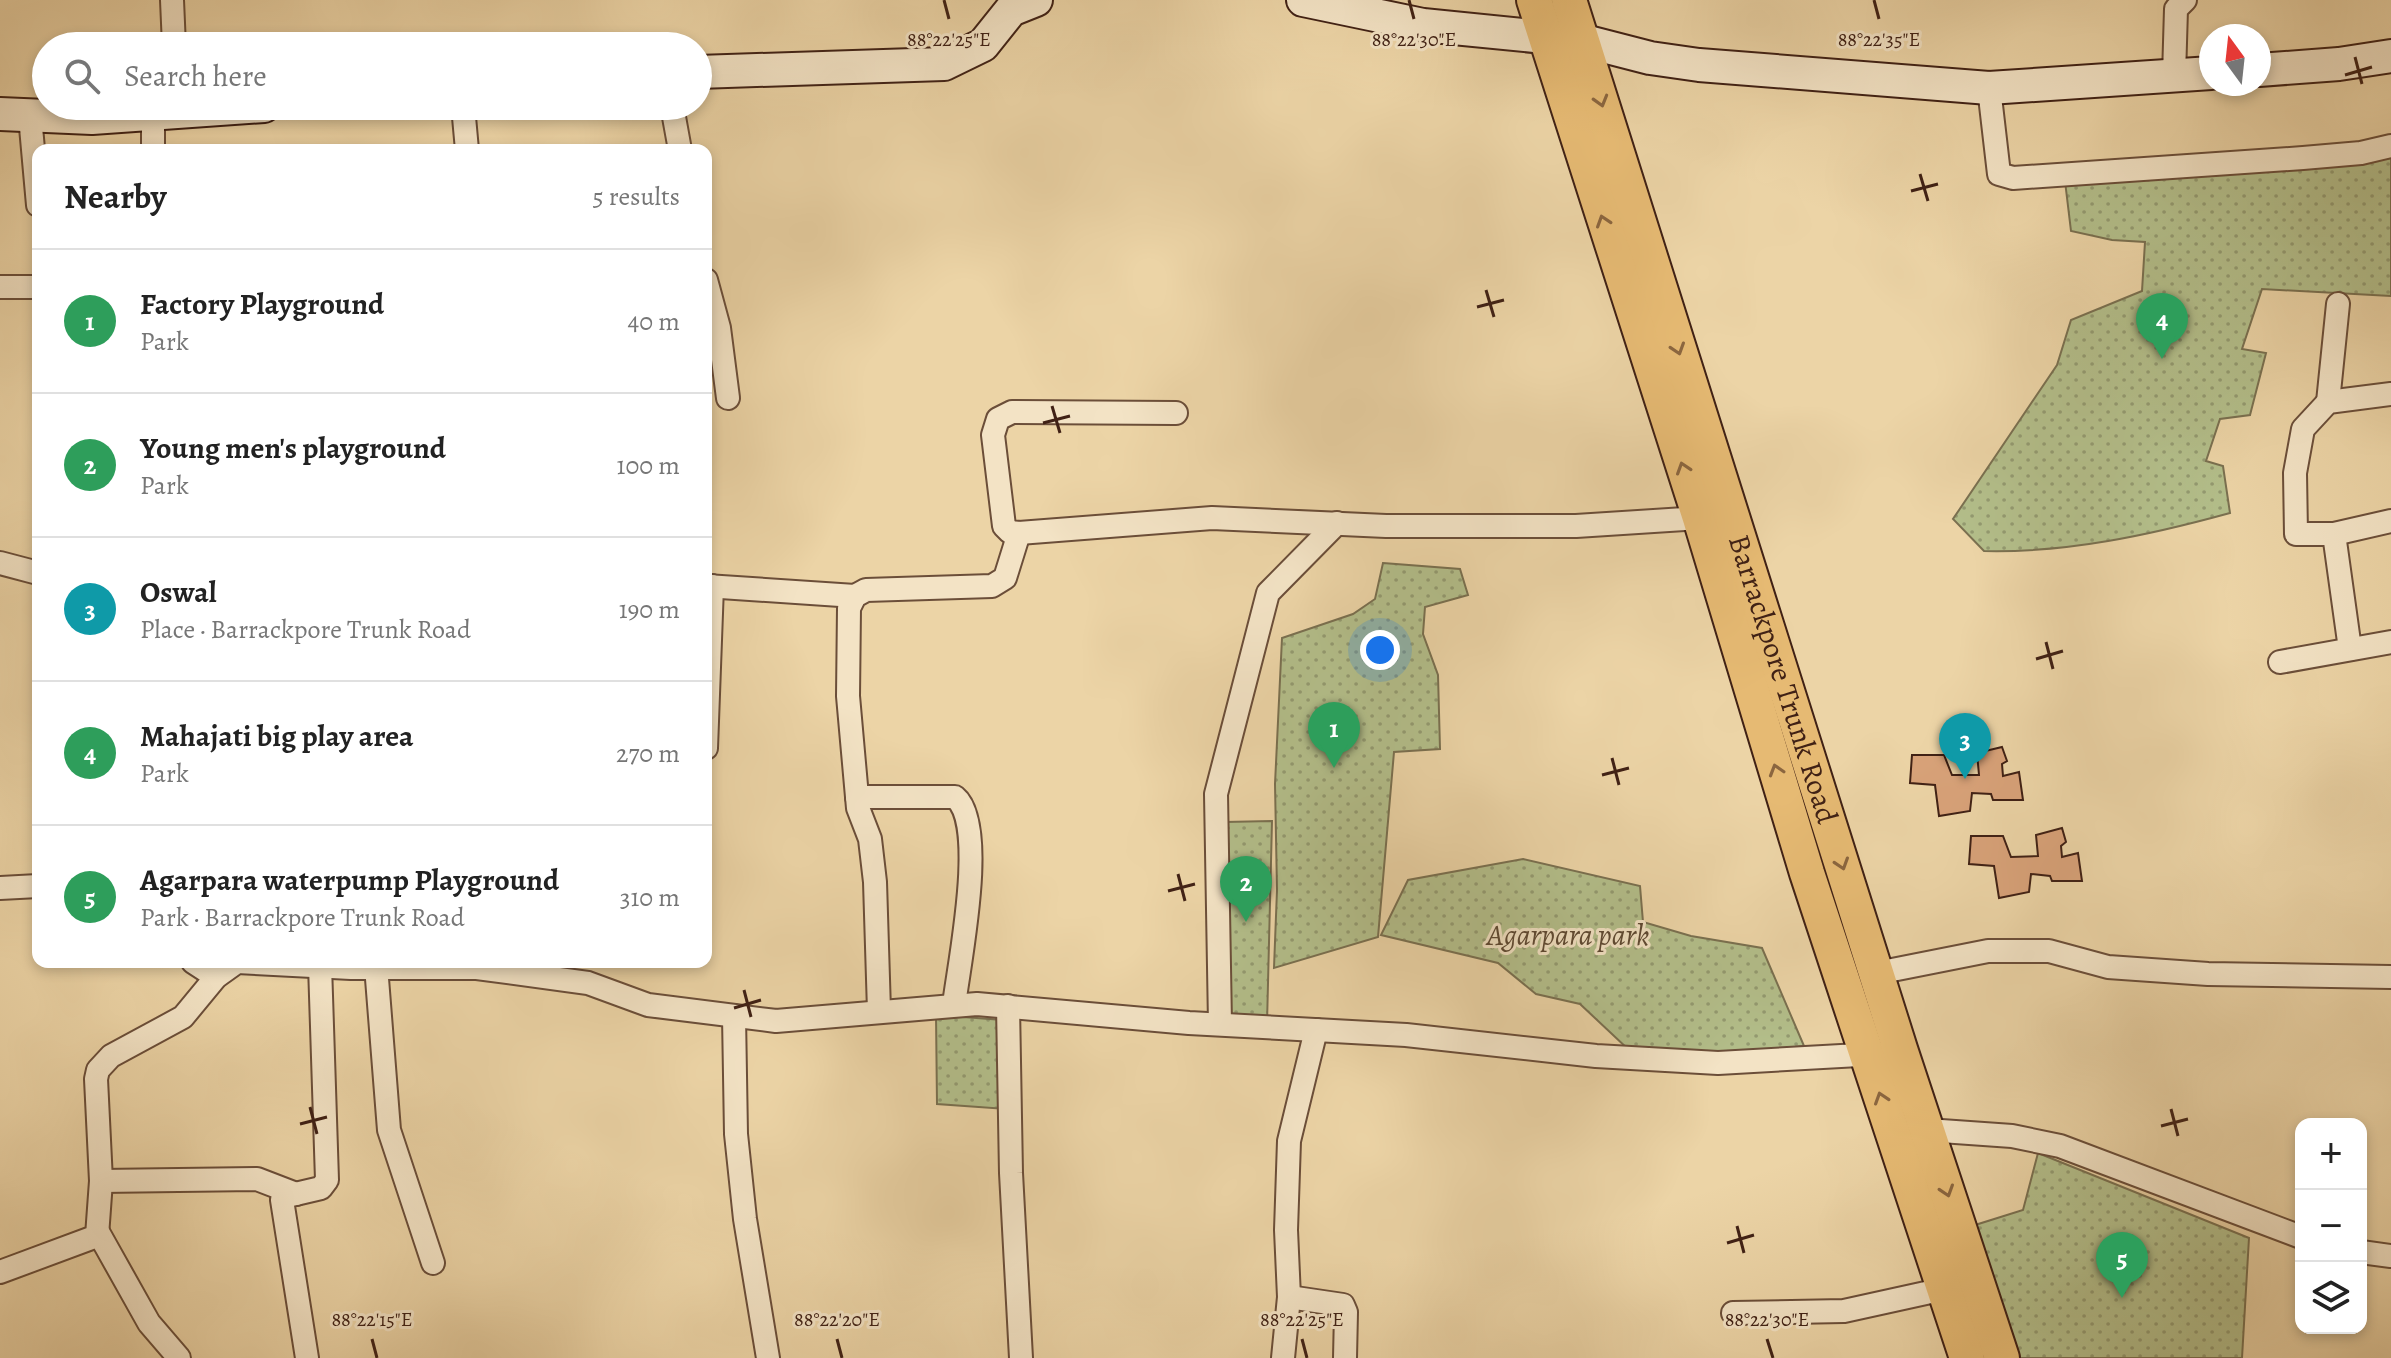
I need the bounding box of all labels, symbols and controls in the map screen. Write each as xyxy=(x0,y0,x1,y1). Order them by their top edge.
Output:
north arrow xyxy=(2199,24,2271,96)
text: 88°22'25"E xyxy=(907,26,991,53)
text: 88°22'30"E xyxy=(1372,26,1456,53)
text: 88°22'35"E xyxy=(1838,26,1920,53)
search box xyxy=(32,32,712,120)
icon: search xyxy=(60,54,104,98)
text: Search here xyxy=(124,56,267,96)
one-way arrow xyxy=(1592,93,1608,107)
text: Nearby xyxy=(64,173,167,220)
text: 5 results xyxy=(592,179,680,214)
one-way arrow xyxy=(1596,214,1612,228)
text: Factory Playground xyxy=(140,284,384,324)
pin: 4 xyxy=(2136,293,2188,359)
text: 1 xyxy=(85,304,95,339)
text: 40 m xyxy=(628,304,680,339)
text: Park xyxy=(140,324,189,359)
one-way arrow xyxy=(1669,341,1685,355)
text: Young men's playground xyxy=(140,428,446,468)
text: 2 xyxy=(84,448,96,483)
text: 100 m xyxy=(617,448,680,483)
one-way arrow xyxy=(1677,462,1693,476)
text: Park xyxy=(140,468,189,503)
street label: Barrackpore Trunk Road xyxy=(1719,530,1848,829)
text: Oswal xyxy=(140,572,217,612)
text: 3 xyxy=(84,592,96,627)
text: 190 m xyxy=(619,592,680,627)
text: Place · Barrackpore Trunk Road xyxy=(140,612,471,647)
your location xyxy=(1360,630,1400,670)
pin: 1 xyxy=(1308,702,1360,768)
pin: 3 xyxy=(1939,713,1991,779)
text: Mahajati big play area xyxy=(140,716,414,756)
text: 4 xyxy=(84,736,96,771)
text: 270 m xyxy=(616,736,680,771)
text: Park xyxy=(140,756,189,791)
one-way arrow xyxy=(1769,764,1785,777)
pin: 2 xyxy=(1220,856,1272,922)
one-way arrow xyxy=(1833,856,1849,870)
text: Agarpara waterpump Playground xyxy=(140,860,559,900)
text: 5 xyxy=(84,880,96,915)
text: 310 m xyxy=(620,880,680,915)
text: Park · Barrackpore Trunk Road xyxy=(140,900,465,935)
park label: Agarpara park xyxy=(1485,915,1649,955)
one-way arrow xyxy=(1874,1092,1890,1106)
map controls xyxy=(2295,1118,2367,1334)
button: + xyxy=(2295,1118,2367,1190)
one-way arrow xyxy=(1938,1184,1954,1198)
button: − xyxy=(2295,1190,2367,1262)
pin: 5 xyxy=(2096,1232,2148,1298)
button: layers xyxy=(2295,1262,2367,1334)
text: 88°22'15"E xyxy=(331,1306,413,1333)
text: 88°22'20"E xyxy=(794,1306,880,1333)
text: 88°22'25"E xyxy=(1260,1306,1344,1333)
text: 88°22'30"E xyxy=(1725,1306,1809,1333)

